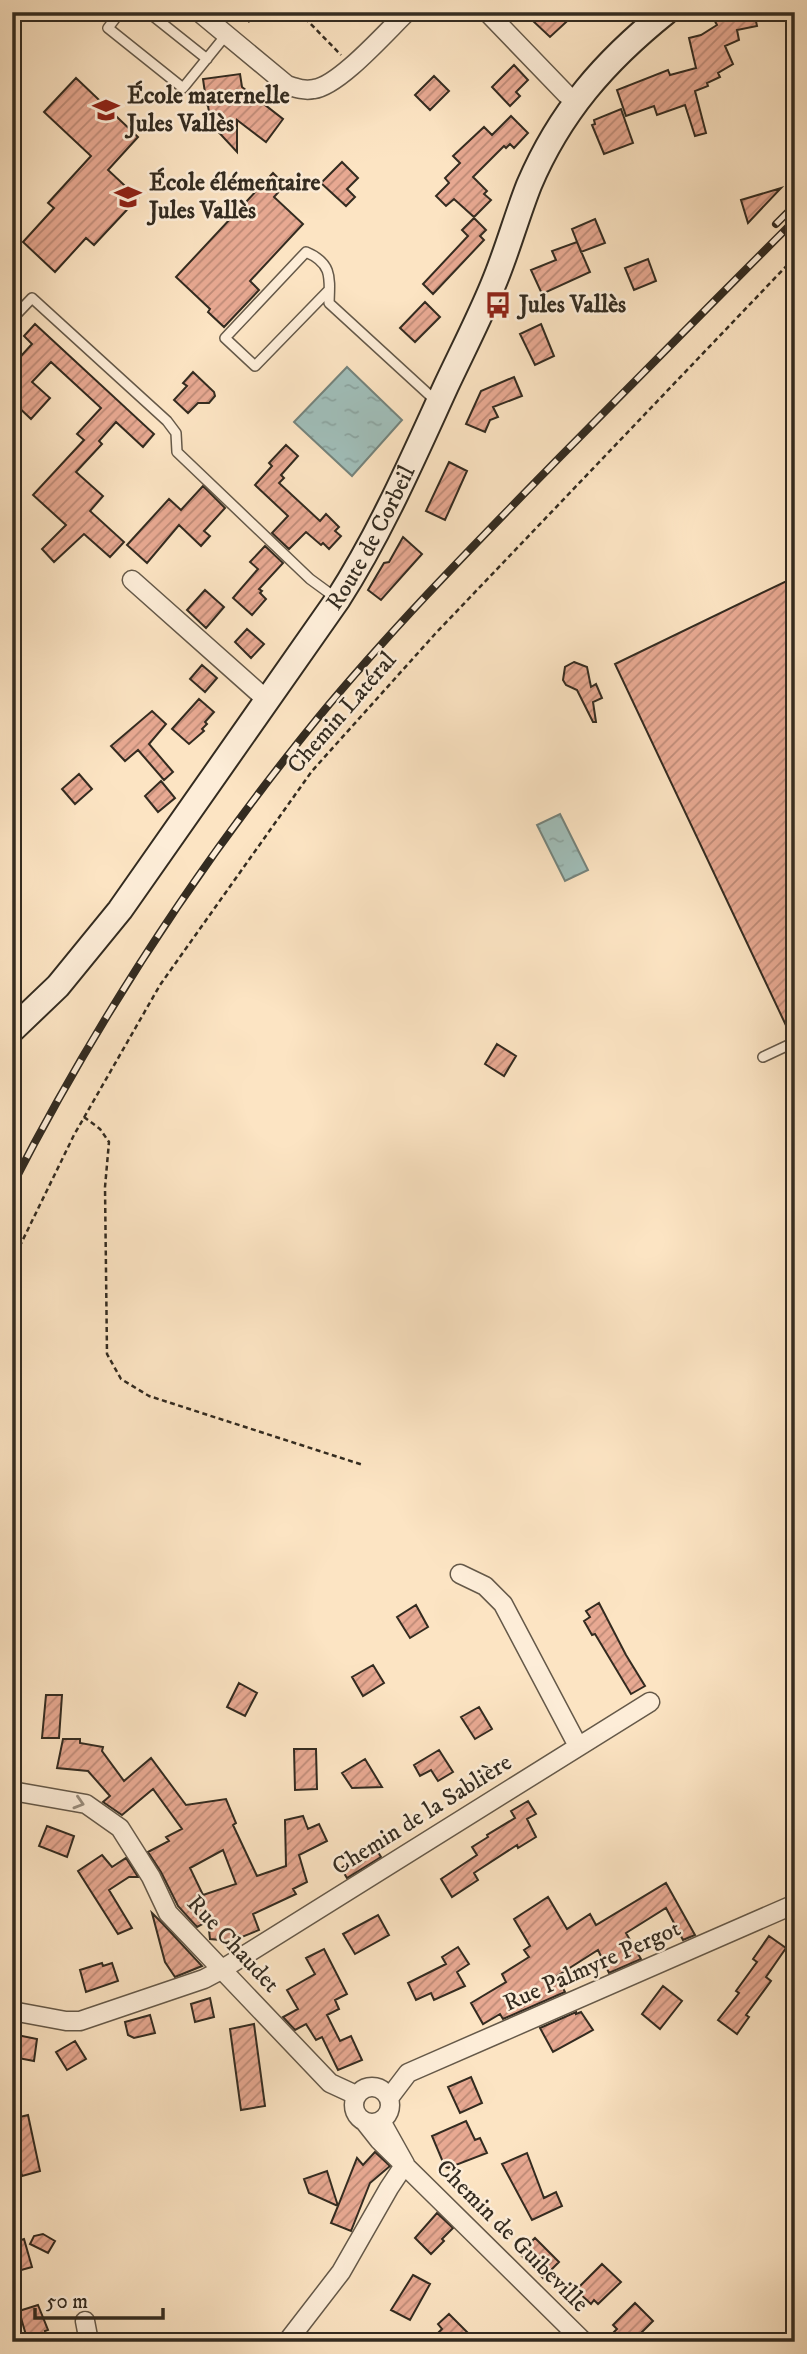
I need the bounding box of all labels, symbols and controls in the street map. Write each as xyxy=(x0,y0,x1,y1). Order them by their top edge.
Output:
place label: École maternelle Jules Vallès xyxy=(124,80,290,139)
school or university icon: École maternelle Jules Vallès xyxy=(91,95,121,125)
place label: École élémentaire Jules Vallès xyxy=(146,167,320,226)
school or university icon: École élémentaire Jules Vallès xyxy=(113,182,143,212)
bus stop icon: Jules Vallès xyxy=(483,290,513,320)
place label: Jules Vallès xyxy=(516,290,626,320)
street label: Route de Corbeil xyxy=(320,460,423,616)
street label: Chemin Latéral xyxy=(281,645,404,780)
street label: Chemin de la Sablière xyxy=(327,1748,517,1882)
one-way arrow xyxy=(73,1795,85,1810)
street label: Rue Chaudet xyxy=(180,1889,286,1999)
street label: Rue Palmyre Pergot xyxy=(499,1913,686,2018)
street label: Chemin de Guibeville xyxy=(429,2153,595,2319)
scale bar xyxy=(35,2277,163,2321)
text: 50 m xyxy=(46,2289,88,2315)

